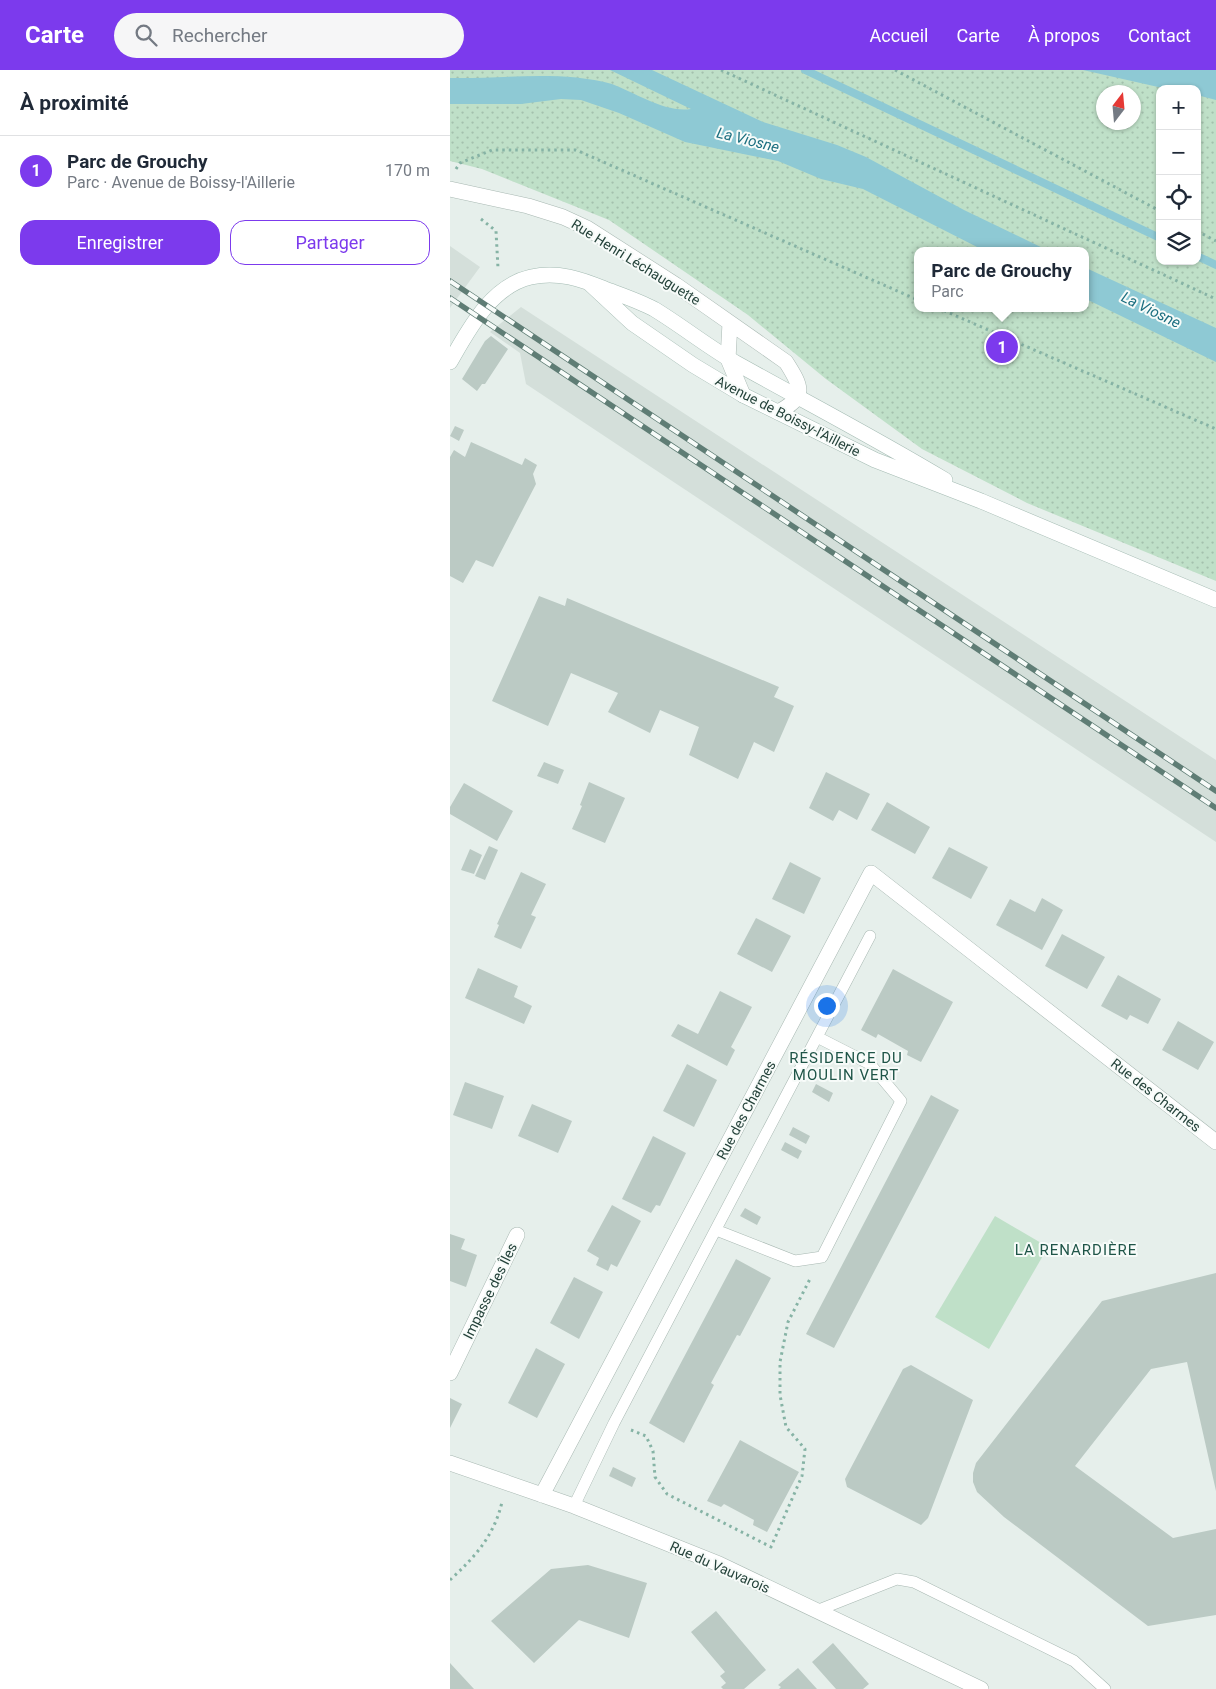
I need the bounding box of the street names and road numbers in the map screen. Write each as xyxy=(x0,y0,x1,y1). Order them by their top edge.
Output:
street label: Rue Henri Léchauguette xyxy=(569,216,703,308)
street label: Avenue de Boissy-l'Aillerie xyxy=(713,372,863,460)
street label: Rue des Charmes xyxy=(1108,1055,1204,1135)
street label: Rue des Charmes xyxy=(713,1058,779,1162)
street label: Impasse des Îles xyxy=(459,1240,520,1342)
street label: Rue du Vauvarois xyxy=(668,1538,772,1596)

